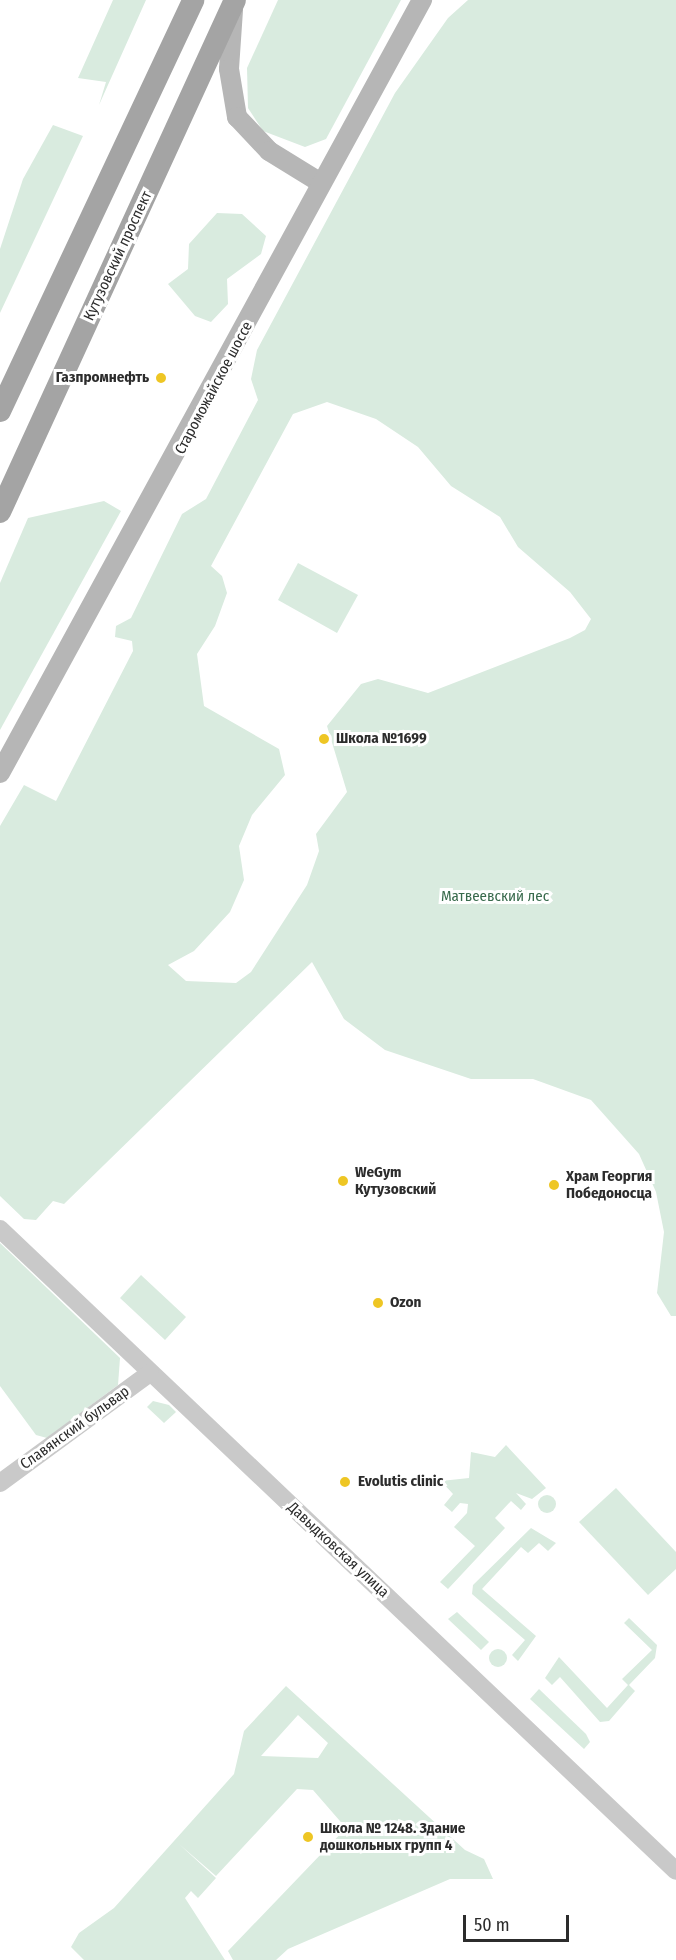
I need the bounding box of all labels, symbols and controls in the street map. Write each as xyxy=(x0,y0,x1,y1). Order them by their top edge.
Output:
street label: Кутузовский проспект xyxy=(80,188,156,324)
street label: Староможайское шоссе xyxy=(171,319,257,457)
place label: Газпромнефть xyxy=(56,369,149,387)
marker: Газпромнефть xyxy=(154,371,168,385)
place label: Школа №1699 xyxy=(336,730,427,748)
marker: Школа №1699 xyxy=(317,732,331,746)
park label: Матвеевский лес xyxy=(441,888,549,906)
place label: WeGym Кутузовский xyxy=(355,1163,436,1198)
place label: Храм Георгия Победоносца xyxy=(566,1167,652,1202)
marker: WeGym Кутузовский xyxy=(336,1174,350,1188)
marker: Храм Георгия Победоносца xyxy=(547,1178,561,1192)
place label: Ozon xyxy=(390,1294,421,1312)
marker: Ozon xyxy=(371,1296,385,1310)
street label: Славянский бульвар xyxy=(17,1382,133,1474)
marker: Evolutis clinic xyxy=(336,1473,354,1491)
place label: Evolutis clinic xyxy=(358,1473,443,1491)
street label: Давыдковская улица xyxy=(284,1498,392,1602)
place label: Школа № 1248. Здание дошкольных групп 4 xyxy=(320,1819,465,1854)
marker: Школа № 1248. Здание дошкольных групп 4 xyxy=(301,1830,315,1844)
scale bar xyxy=(466,1903,572,1941)
text: 50 m xyxy=(474,1914,510,1936)

